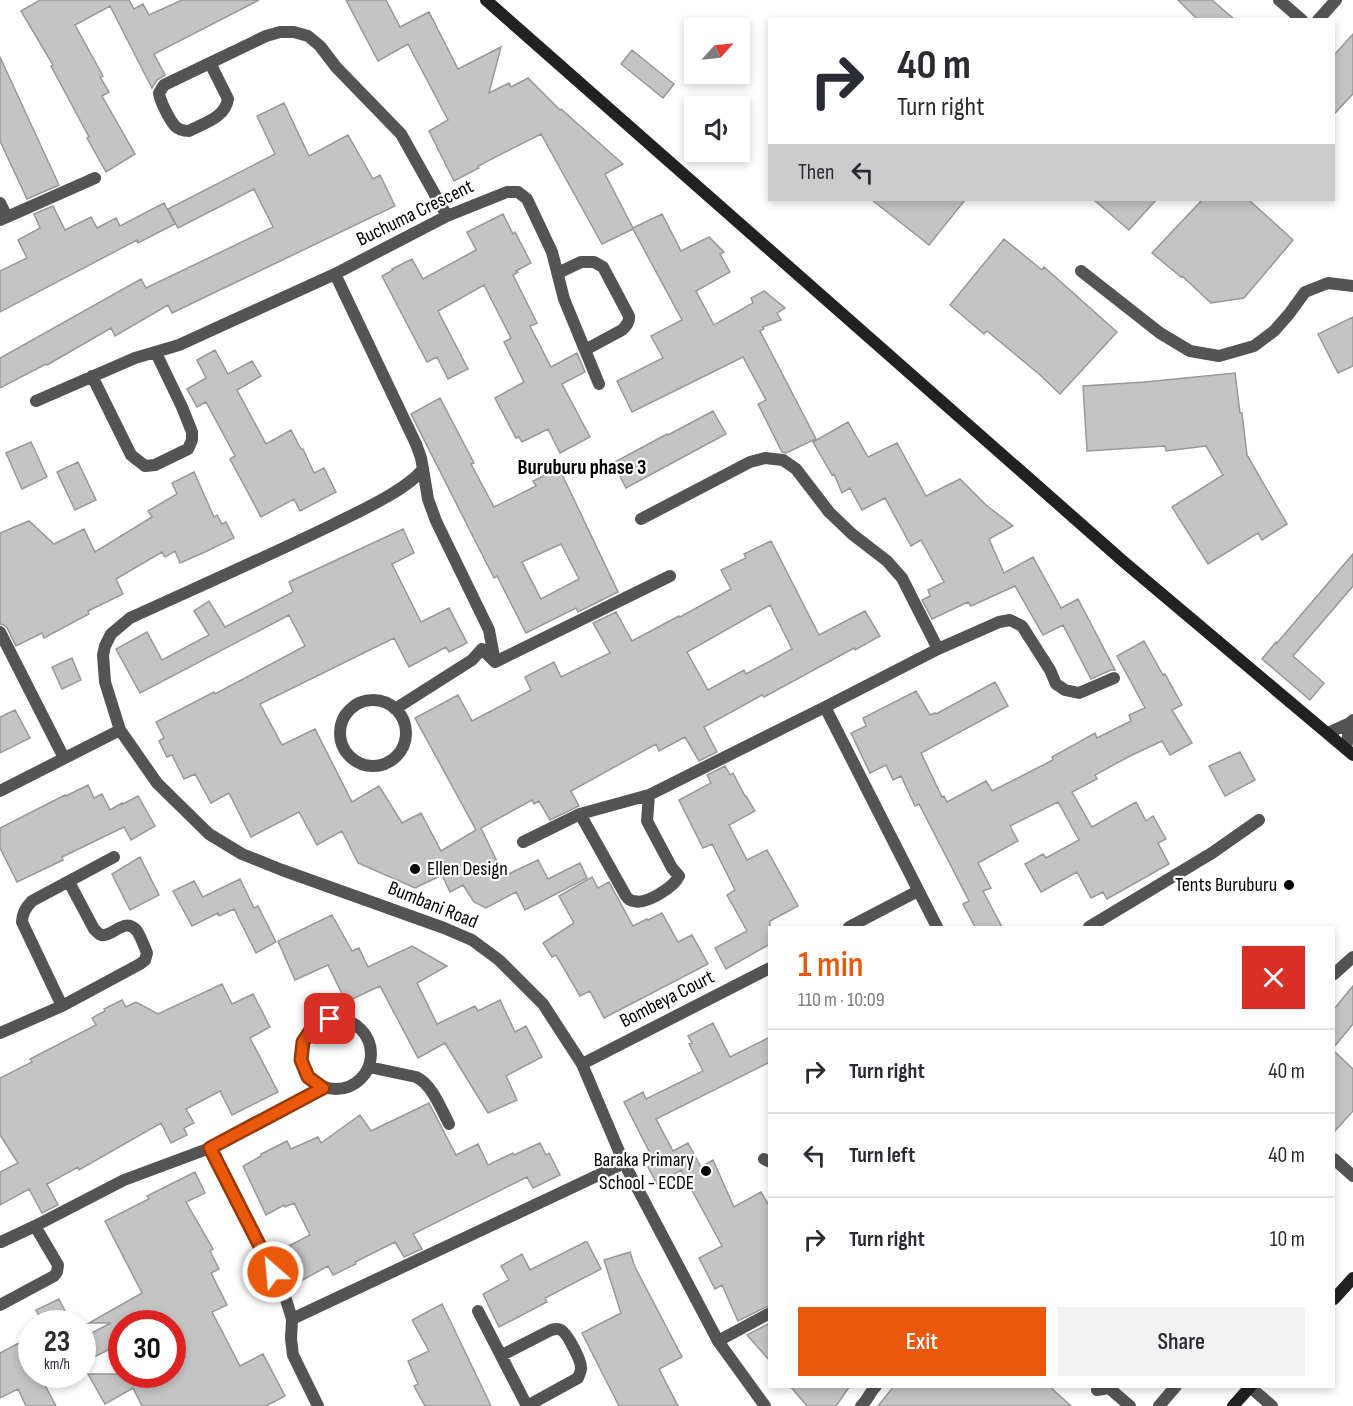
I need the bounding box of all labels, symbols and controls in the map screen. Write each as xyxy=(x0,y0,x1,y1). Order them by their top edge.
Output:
north arrow xyxy=(684,18,750,84)
map controls xyxy=(684,18,750,162)
text: 40 m xyxy=(897,40,971,91)
icon: right xyxy=(798,42,876,120)
text: Turn right xyxy=(897,91,984,123)
button: sound xyxy=(684,96,750,162)
icon: left xyxy=(846,156,879,189)
text: Then xyxy=(798,159,834,186)
street label: Buchuma Crescent xyxy=(353,174,477,252)
district label: Buruburu phase 3 xyxy=(518,455,646,480)
place label: Ellen Design xyxy=(427,857,508,881)
marker: Ellen Design xyxy=(408,862,422,876)
place label: Tents Buruburu xyxy=(1175,873,1277,897)
street label: Bumbani Road xyxy=(385,876,481,934)
marker: Tents Buruburu xyxy=(1282,878,1296,892)
text: 1 min xyxy=(798,944,863,987)
button: close xyxy=(1242,946,1305,1009)
street label: Bombeya Court xyxy=(616,965,718,1033)
text: 110 m · 10:09 xyxy=(798,988,885,1012)
pin xyxy=(304,993,355,1044)
icon: arrive xyxy=(313,1002,346,1035)
icon: right xyxy=(798,1055,831,1088)
text: Turn right xyxy=(849,1058,925,1085)
text: 40 m xyxy=(1268,1058,1305,1085)
icon: left xyxy=(798,1139,831,1172)
text: Turn left xyxy=(849,1142,915,1169)
text: 40 m xyxy=(1268,1142,1305,1169)
place label: Baraka Primary School - ECDE xyxy=(594,1148,694,1195)
marker: Baraka Primary School - ECDE xyxy=(699,1164,713,1178)
icon: right xyxy=(798,1223,831,1256)
text: Turn right xyxy=(849,1226,925,1253)
text: 10 m xyxy=(1270,1226,1305,1253)
position arrow xyxy=(241,1240,305,1304)
button: Exit xyxy=(798,1307,1046,1376)
button: Share xyxy=(1058,1307,1305,1376)
speed limit sign: 30 xyxy=(108,1310,186,1388)
text: 23 xyxy=(44,1324,70,1360)
text: km/h xyxy=(44,1355,70,1374)

